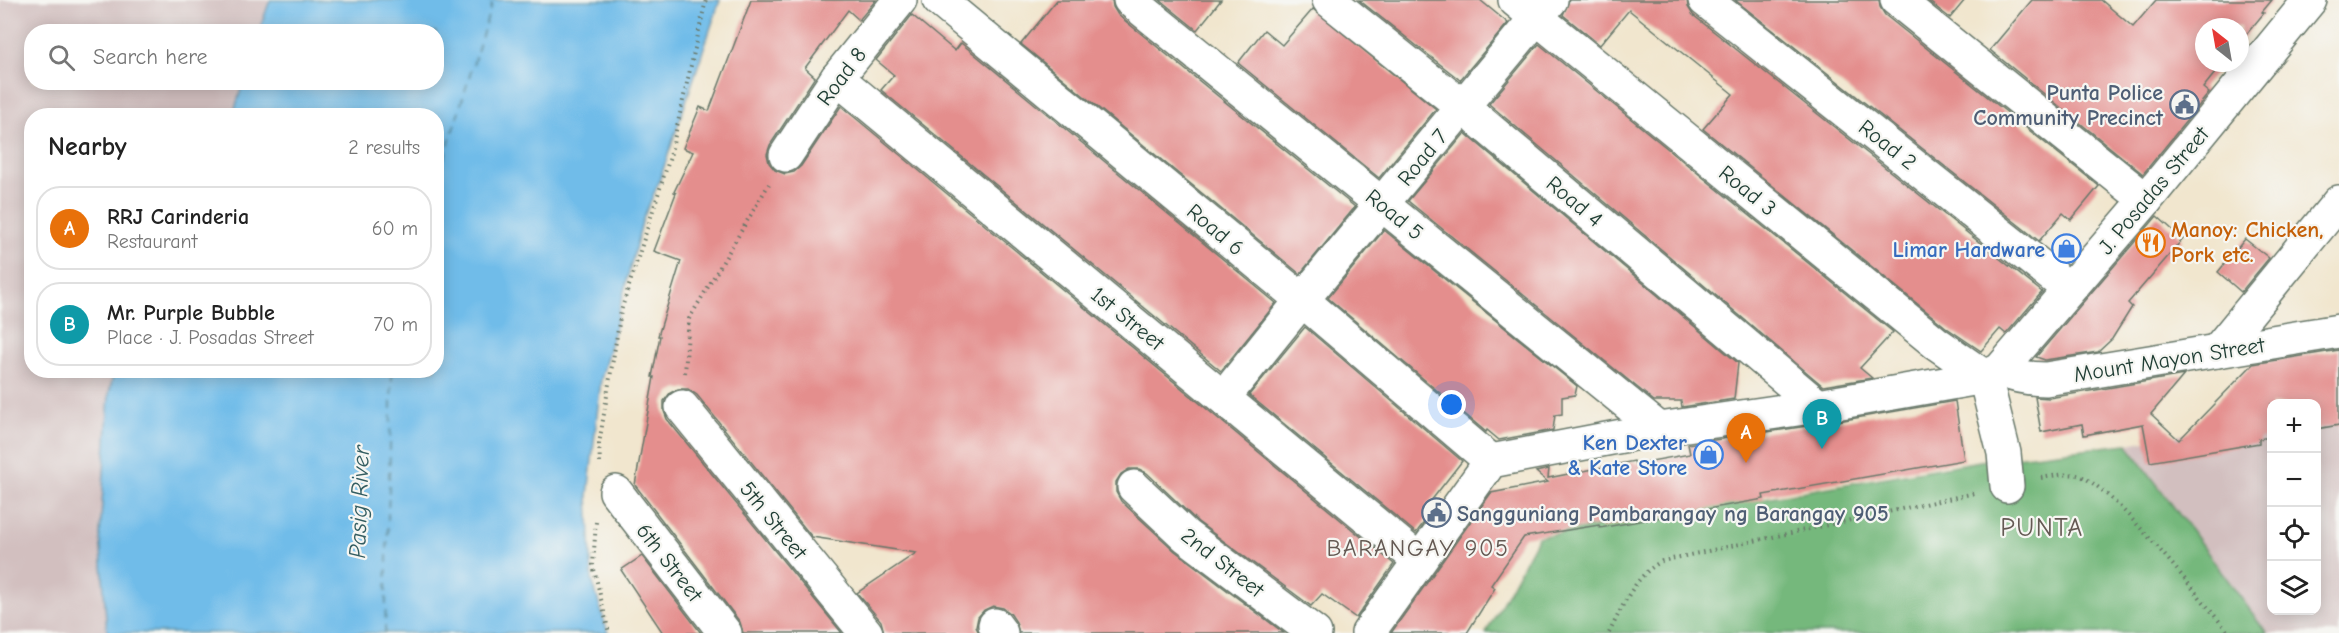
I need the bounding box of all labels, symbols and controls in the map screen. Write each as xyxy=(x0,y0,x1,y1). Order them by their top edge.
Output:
north arrow xyxy=(2195,18,2249,72)
search box xyxy=(24,24,444,90)
icon: search xyxy=(45,41,78,74)
street label: Road 8 xyxy=(812,42,872,111)
text: Search here xyxy=(93,44,208,70)
place label: Punta Police Community Precinct xyxy=(1973,80,2164,131)
public building icon: Punta Police Community Precinct xyxy=(2168,89,2200,121)
street label: Road 2 xyxy=(1853,114,1922,175)
street label: J. Posadas Street xyxy=(2093,121,2215,260)
street label: Road 7 xyxy=(1392,124,1454,191)
text: Nearby xyxy=(48,132,127,162)
text: 2 results xyxy=(348,136,420,159)
street label: Road 3 xyxy=(1714,160,1781,222)
street label: Road 4 xyxy=(1541,171,1608,233)
street label: Road 5 xyxy=(1360,184,1429,246)
street label: Road 6 xyxy=(1181,198,1249,261)
text: RRJ Carinderia xyxy=(107,204,249,230)
text: A xyxy=(64,217,75,240)
text: 60 m xyxy=(372,217,418,240)
place label: Manoy: Chicken, Pork etc. xyxy=(2171,217,2323,268)
restaurant icon: Manoy: Chicken, Pork etc. xyxy=(2134,226,2166,258)
text: Restaurant xyxy=(107,230,197,253)
shop icon: Limar Hardware xyxy=(2050,233,2082,265)
place label: Limar Hardware xyxy=(1893,237,2045,263)
street label: 1st Street xyxy=(1086,281,1170,357)
text: Mr. Purple Bubble xyxy=(107,300,275,326)
text: B xyxy=(63,313,76,336)
text: 70 m xyxy=(373,313,418,336)
text: Place · J. Posadas Street xyxy=(107,326,314,349)
street label: Mount Mayon Street xyxy=(2072,332,2267,388)
your location xyxy=(1437,390,1466,419)
map controls xyxy=(2267,399,2321,615)
button: + xyxy=(2267,399,2321,453)
pin: B xyxy=(1802,400,1842,449)
pin: A xyxy=(1726,414,1766,463)
place label: Ken Dexter & Kate Store xyxy=(1567,430,1687,481)
shop icon: Ken Dexter & Kate Store xyxy=(1692,439,1724,471)
water label: Pasig River xyxy=(343,444,375,559)
button: − xyxy=(2267,453,2321,507)
street label: 5th Street xyxy=(734,477,813,565)
public building icon: Sangguniang Pambarangay ng Barangay 905 xyxy=(1420,497,1452,529)
place label: Sangguniang Pambarangay ng Barangay 905 xyxy=(1457,501,1889,527)
button: locate xyxy=(2267,507,2321,561)
district label: PUNTA xyxy=(2000,513,2084,543)
street label: 6th Street xyxy=(631,518,708,608)
street label: 2nd Street xyxy=(1176,522,1269,604)
district label: BARANGAY 905 xyxy=(1326,534,1510,562)
button: layers xyxy=(2267,561,2321,615)

